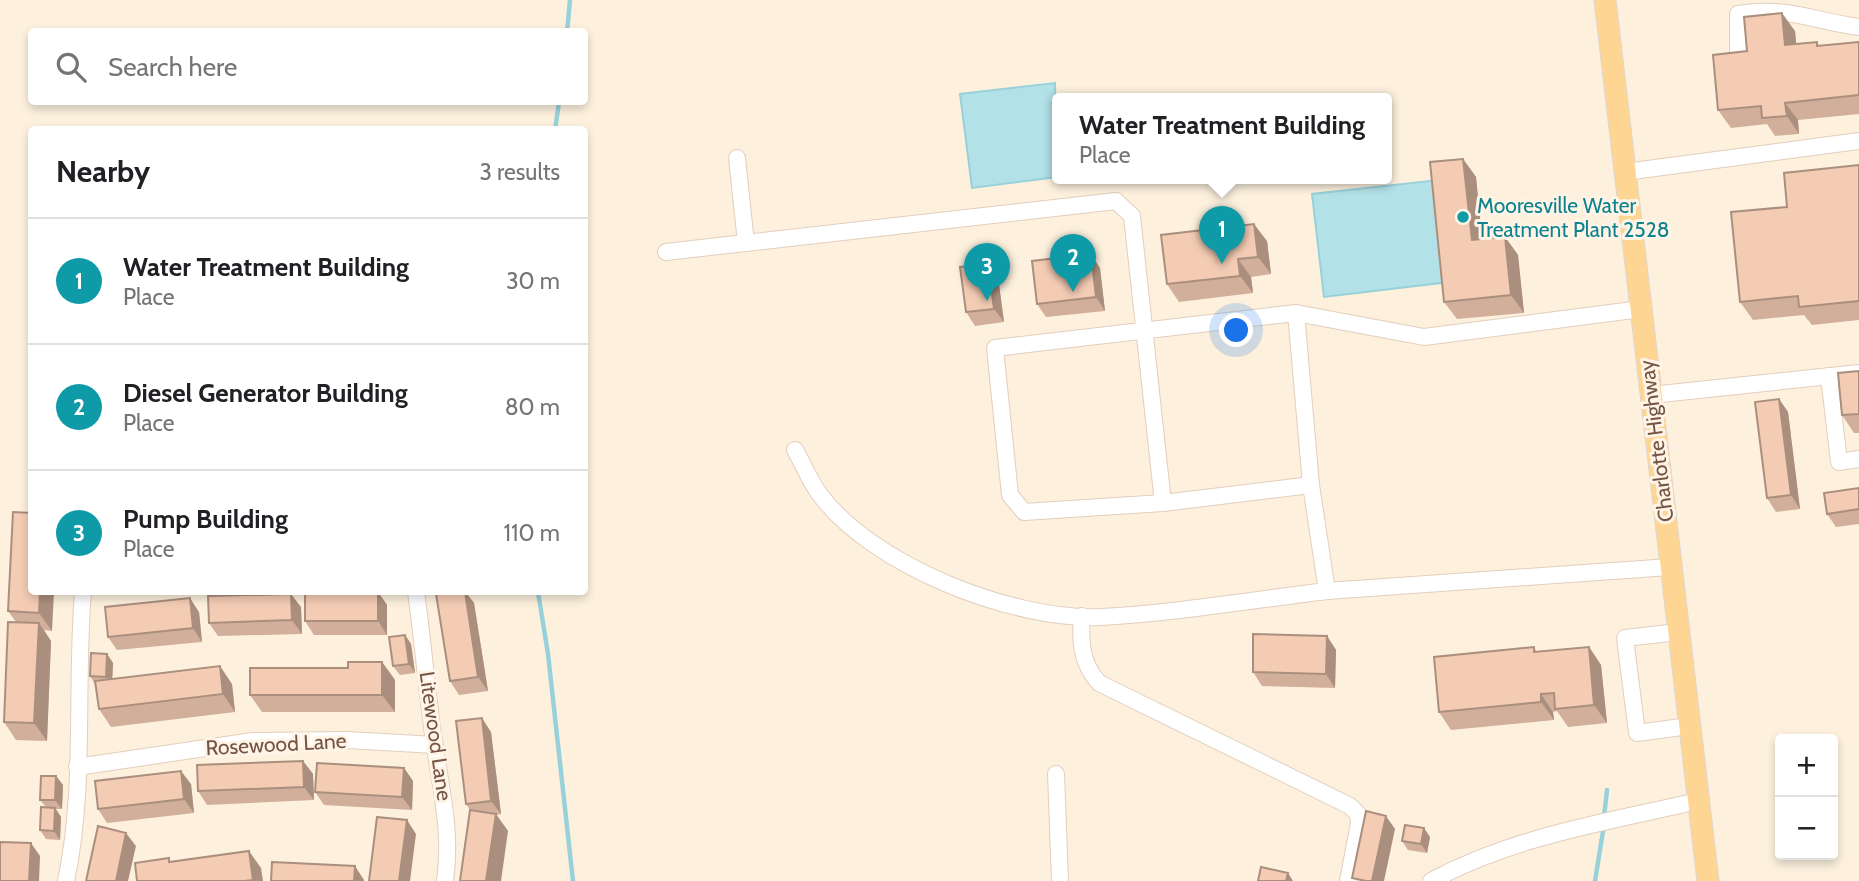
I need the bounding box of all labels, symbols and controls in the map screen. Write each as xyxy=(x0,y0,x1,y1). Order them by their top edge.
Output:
search box xyxy=(28,28,588,105)
icon: search xyxy=(52,48,90,86)
text: Search here xyxy=(108,51,237,83)
popup xyxy=(1052,93,1392,184)
text: Water Treatment Building xyxy=(1079,109,1365,141)
text: Place xyxy=(1079,141,1131,169)
text: Nearby xyxy=(56,153,150,190)
text: 3 results xyxy=(479,158,560,186)
place label: Mooresville Water Treatment Plant 2528 xyxy=(1477,193,1669,242)
pin: 1 xyxy=(1199,206,1245,264)
marker: Mooresville Water Treatment Plant 2528 xyxy=(1455,209,1471,225)
pin: 2 xyxy=(1050,234,1096,292)
pin: 3 xyxy=(964,243,1010,301)
text: Water Treatment Building xyxy=(123,251,409,283)
text: 1 xyxy=(75,267,83,295)
text: 30 m xyxy=(506,267,560,295)
text: Place xyxy=(123,283,175,311)
your location xyxy=(1219,313,1253,347)
street label: Charlotte Highway xyxy=(1634,358,1678,523)
text: Diesel Generator Building xyxy=(123,377,408,409)
text: 2 xyxy=(73,393,85,421)
text: 80 m xyxy=(505,393,560,421)
text: Place xyxy=(123,409,175,437)
text: Pump Building xyxy=(123,503,288,535)
text: 3 xyxy=(73,519,85,547)
text: 110 m xyxy=(504,519,560,547)
text: Place xyxy=(123,535,175,563)
street label: Litewood Lane xyxy=(415,670,457,803)
street label: Rosewood Lane xyxy=(205,728,347,760)
map controls xyxy=(1775,734,1838,860)
button: + xyxy=(1775,734,1838,797)
button: − xyxy=(1775,797,1838,860)

